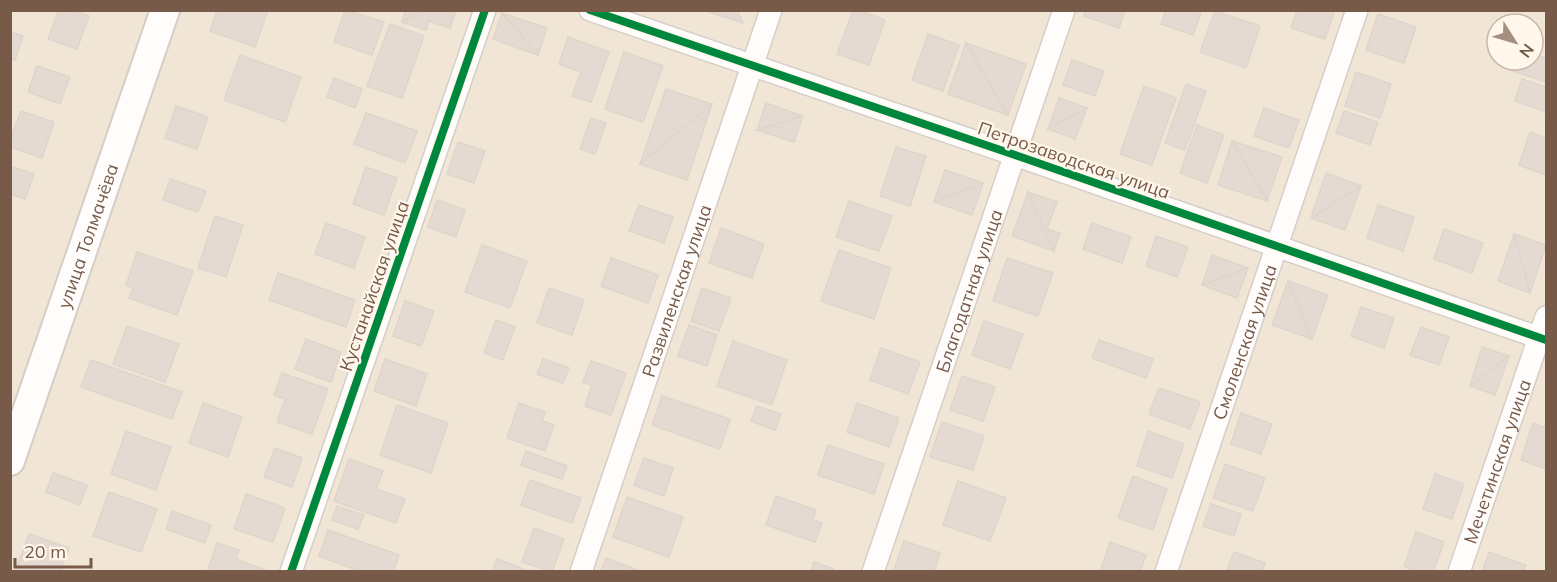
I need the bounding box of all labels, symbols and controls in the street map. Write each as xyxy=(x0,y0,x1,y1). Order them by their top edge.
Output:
north arrow xyxy=(1485,12,1545,72)
text: N xyxy=(1515,40,1539,62)
street label: Петрозаводская улица xyxy=(975,116,1173,204)
street label: улица Толмачёва xyxy=(52,160,123,311)
street label: Кустанайская улица xyxy=(334,198,414,374)
street label: Развиленская улица xyxy=(636,201,716,380)
street label: Благодатная улица xyxy=(930,206,1007,376)
street label: Смоленская улица xyxy=(1207,261,1281,423)
street label: Мечетинская улица xyxy=(1458,376,1535,546)
scale bar xyxy=(15,531,92,569)
text: 20 m xyxy=(24,540,66,563)

